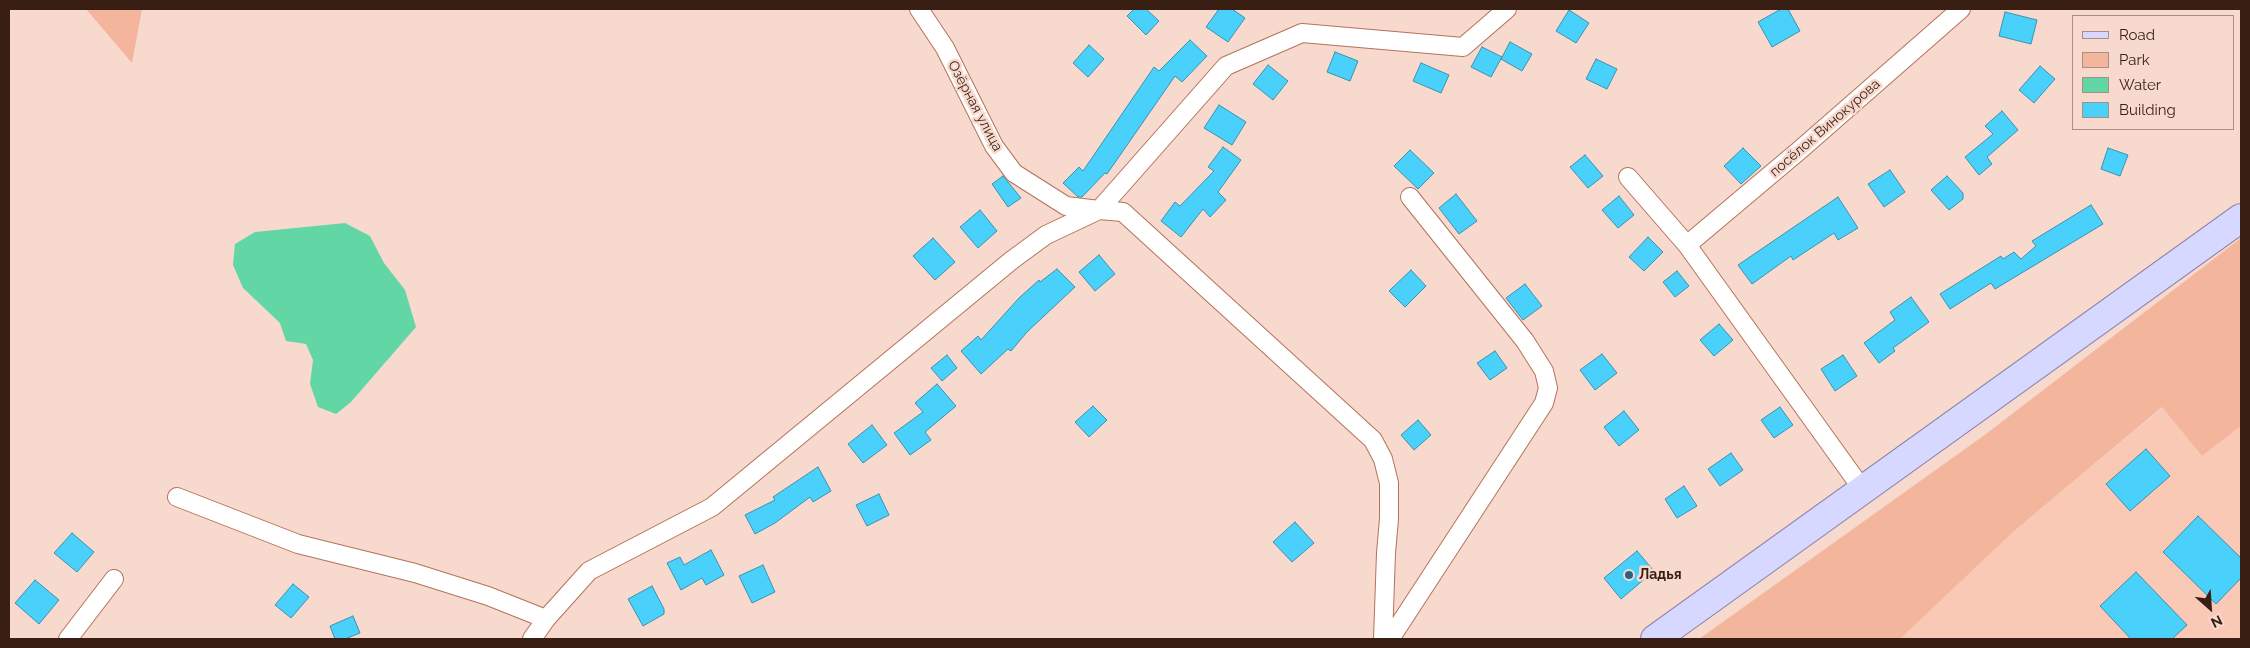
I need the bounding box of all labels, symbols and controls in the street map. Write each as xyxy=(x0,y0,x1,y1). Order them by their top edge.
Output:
legend xyxy=(2072,15,2235,130)
text: Road xyxy=(2119,26,2155,44)
text: Park xyxy=(2119,51,2150,69)
street label: Озёрная улица xyxy=(944,58,1006,154)
street label: посёлок Винокурова xyxy=(1767,76,1883,180)
text: Water xyxy=(2119,76,2161,94)
text: Building xyxy=(2119,101,2176,119)
place label: Ладья xyxy=(1639,567,1682,583)
marker: Ладья xyxy=(1623,569,1635,581)
north arrow xyxy=(2185,583,2235,633)
text: N xyxy=(2208,612,2225,631)

